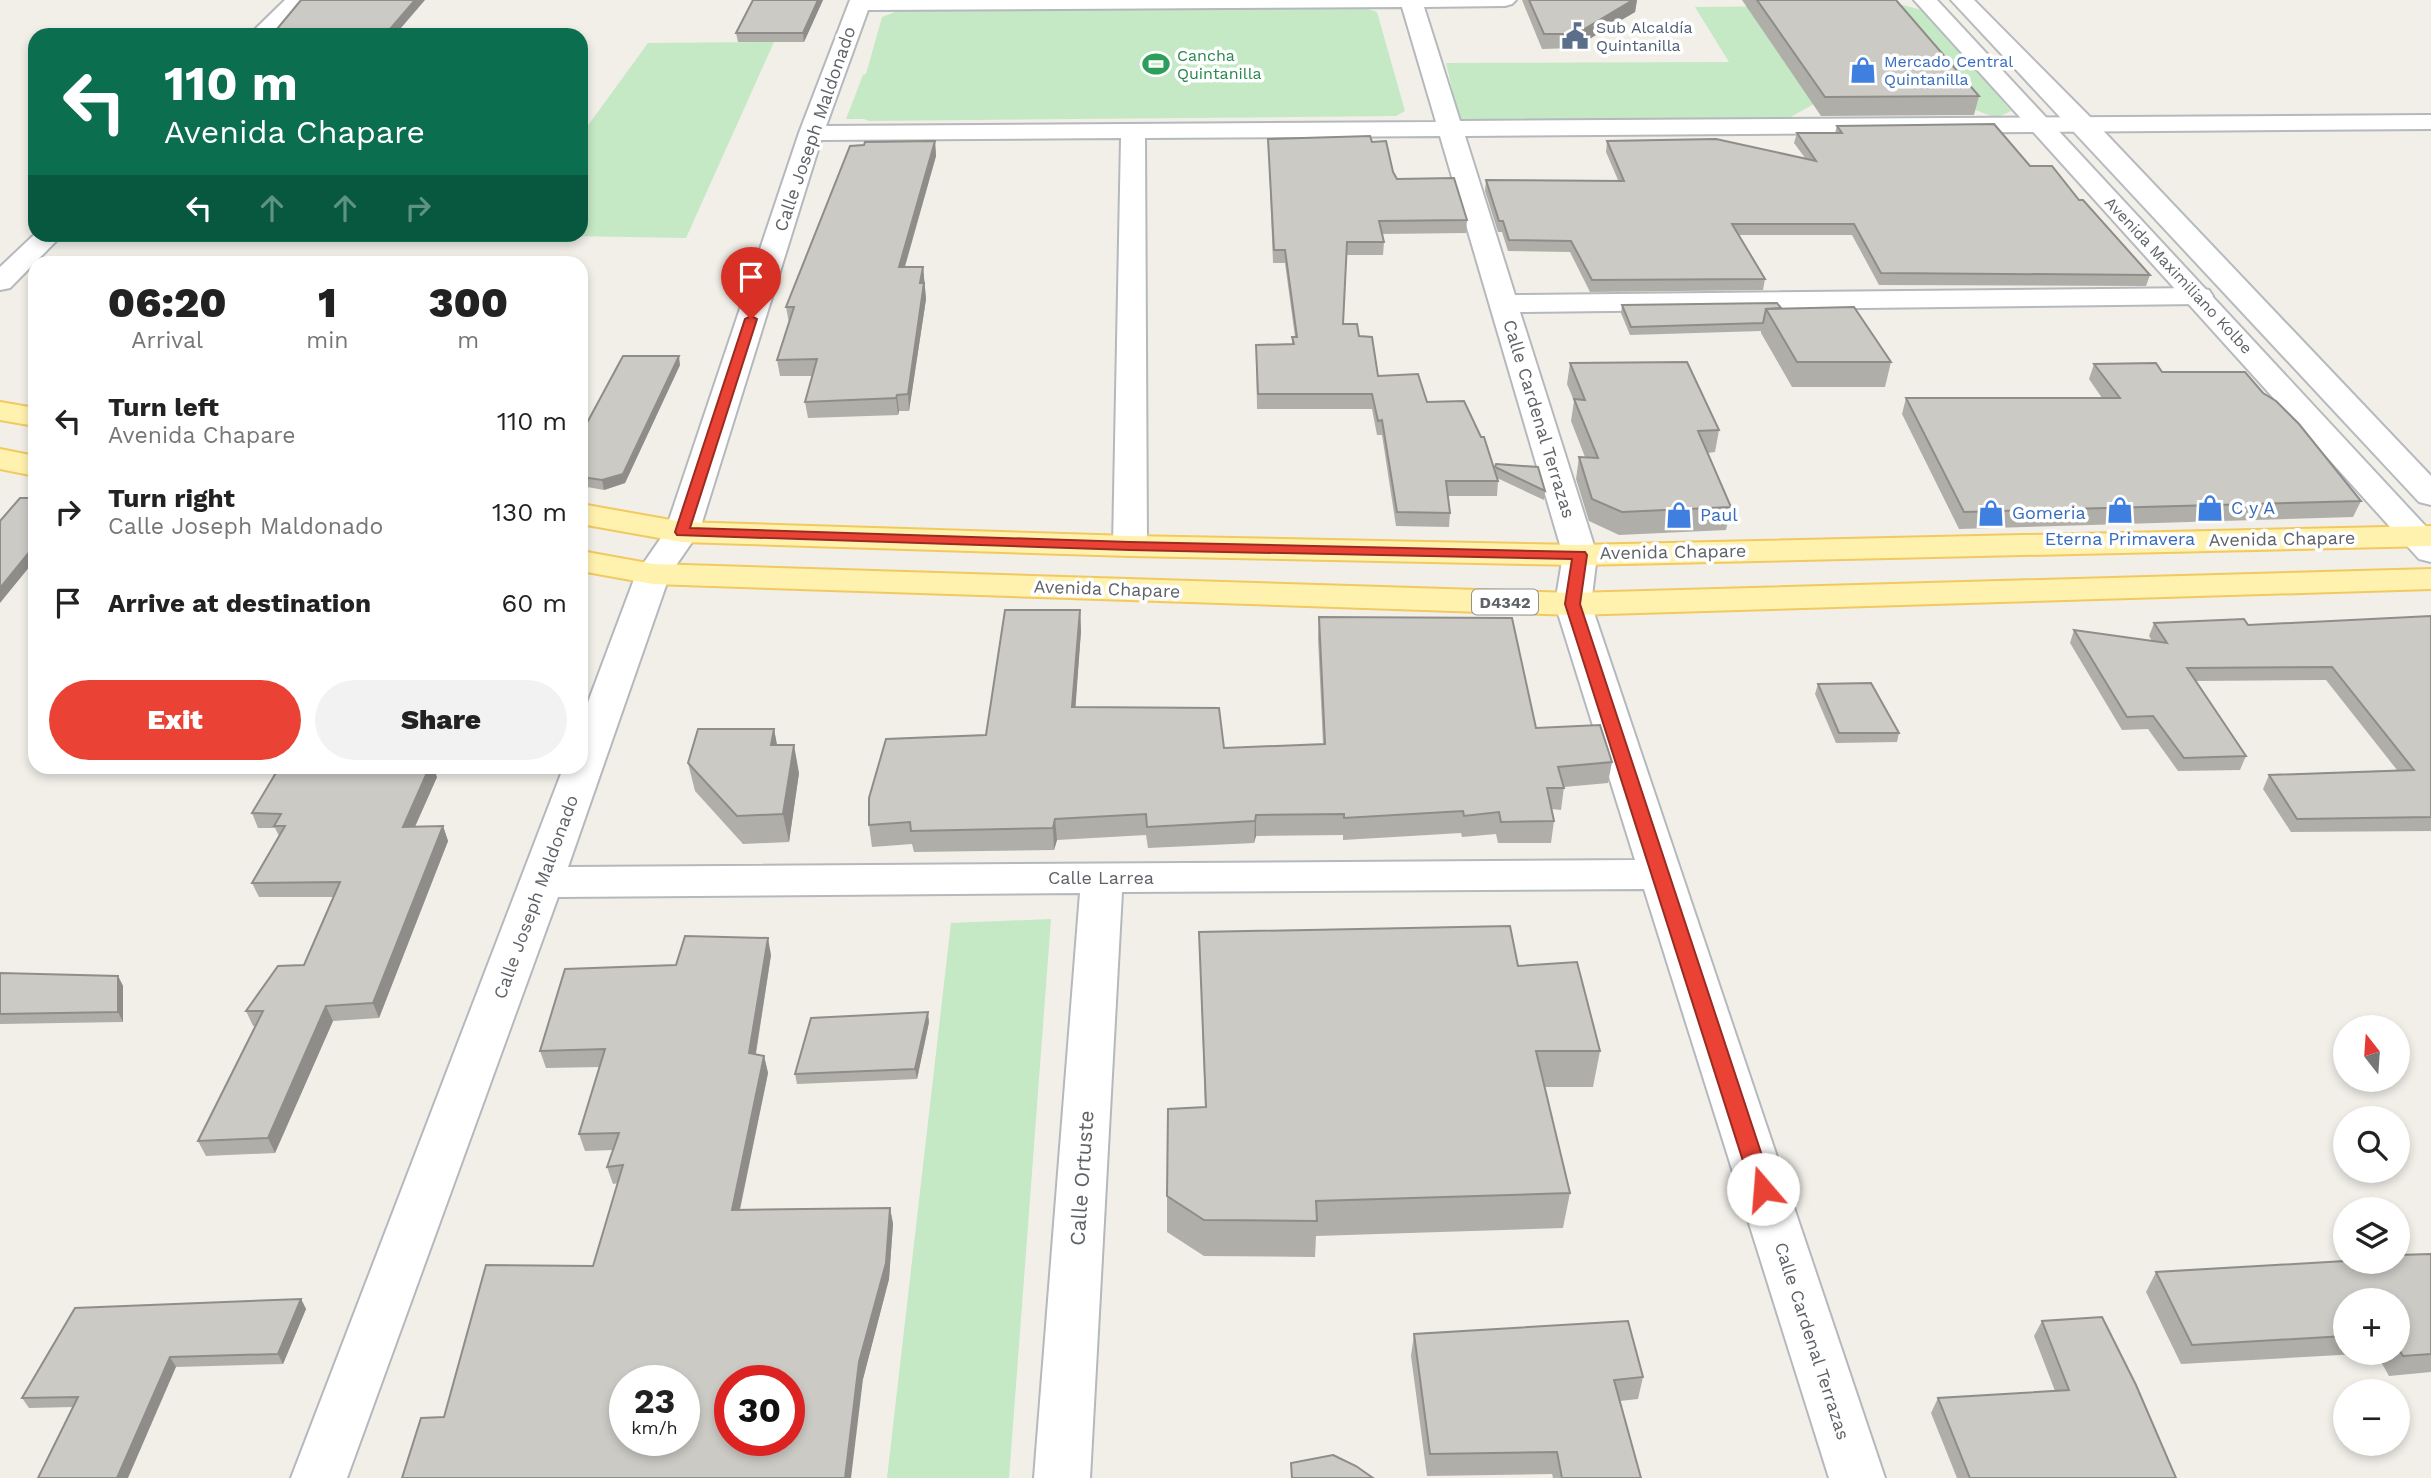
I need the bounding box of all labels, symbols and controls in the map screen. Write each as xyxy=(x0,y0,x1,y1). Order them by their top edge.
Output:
place label: Sub Alcaldía Quintanilla xyxy=(1596,18,1693,55)
public building icon: Sub Alcaldía Quintanilla xyxy=(1560,21,1590,51)
street label: Calle Joseph Maldonado xyxy=(770,24,860,234)
place label: Cancha Quintanilla xyxy=(1177,46,1262,83)
sports icon: Cancha Quintanilla xyxy=(1141,49,1171,79)
place label: Mercado Central Quintanilla xyxy=(1884,52,2013,89)
text: 110 m xyxy=(164,54,298,112)
shop icon: Mercado Central Quintanilla xyxy=(1848,55,1878,85)
icon: left xyxy=(49,56,140,147)
text: Avenida Chapare xyxy=(164,113,425,151)
icon: left xyxy=(180,189,218,227)
icon: ahead xyxy=(253,189,291,227)
icon: ahead xyxy=(326,189,364,227)
icon: right xyxy=(399,189,437,227)
street label: Avenida Maximiliano Kolbe xyxy=(2101,193,2256,358)
pin xyxy=(721,247,781,319)
icon: arrive xyxy=(732,258,770,296)
text: 06:20 xyxy=(108,278,227,327)
text: 1 xyxy=(318,278,337,327)
text: 300 xyxy=(428,278,508,327)
street label: Calle Cardenal Terrazas xyxy=(1499,317,1580,521)
text: Arrival xyxy=(131,327,203,354)
text: min xyxy=(306,327,349,354)
text: m xyxy=(457,327,479,354)
text: Turn left xyxy=(108,392,219,422)
icon: left xyxy=(49,402,87,440)
text: 110 m xyxy=(497,406,567,436)
text: Avenida Chapare xyxy=(108,422,296,449)
text: Turn right xyxy=(108,483,235,513)
icon: right xyxy=(49,493,87,531)
shop icon: C y A xyxy=(2195,493,2225,523)
shop icon: Eterna Primavera xyxy=(2105,495,2135,525)
text: 130 m xyxy=(492,497,567,527)
place label: C y A xyxy=(2231,497,2275,518)
shop icon: Gomeria xyxy=(1976,498,2006,528)
shop icon: Paul xyxy=(1664,500,1694,530)
place label: Gomeria xyxy=(2012,502,2086,523)
place label: Paul xyxy=(1700,504,1738,525)
text: Calle Joseph Maldonado xyxy=(108,513,383,540)
street label: Avenida Chapare xyxy=(2208,527,2356,550)
place label: Eterna Primavera xyxy=(2045,528,2195,549)
street label: Avenida Chapare xyxy=(1599,540,1747,563)
street label: Avenida Chapare xyxy=(1033,575,1181,602)
icon: arrive xyxy=(49,584,87,622)
text: Arrive at destination xyxy=(108,588,371,618)
text: 60 m xyxy=(501,588,567,618)
road number: D4342 xyxy=(1472,590,1538,614)
button: Exit xyxy=(49,680,301,760)
button: Share xyxy=(315,680,567,760)
street label: Calle Joseph Maldonado xyxy=(489,792,582,1002)
street label: Calle Larrea xyxy=(1048,867,1154,888)
north arrow xyxy=(2333,1015,2410,1092)
map controls xyxy=(2333,1015,2410,1456)
button: search xyxy=(2333,1106,2410,1183)
street label: Calle Ortuste xyxy=(1064,1109,1099,1247)
position arrow xyxy=(1726,1152,1800,1226)
button: layers xyxy=(2333,1197,2410,1274)
street label: Calle Cardenal Terrazas xyxy=(1771,1239,1854,1442)
button: + xyxy=(2333,1288,2410,1365)
speed limit sign: 30 xyxy=(714,1365,805,1456)
button: − xyxy=(2333,1379,2410,1456)
text: 23 xyxy=(634,1380,675,1422)
text: km/h xyxy=(631,1417,678,1438)

